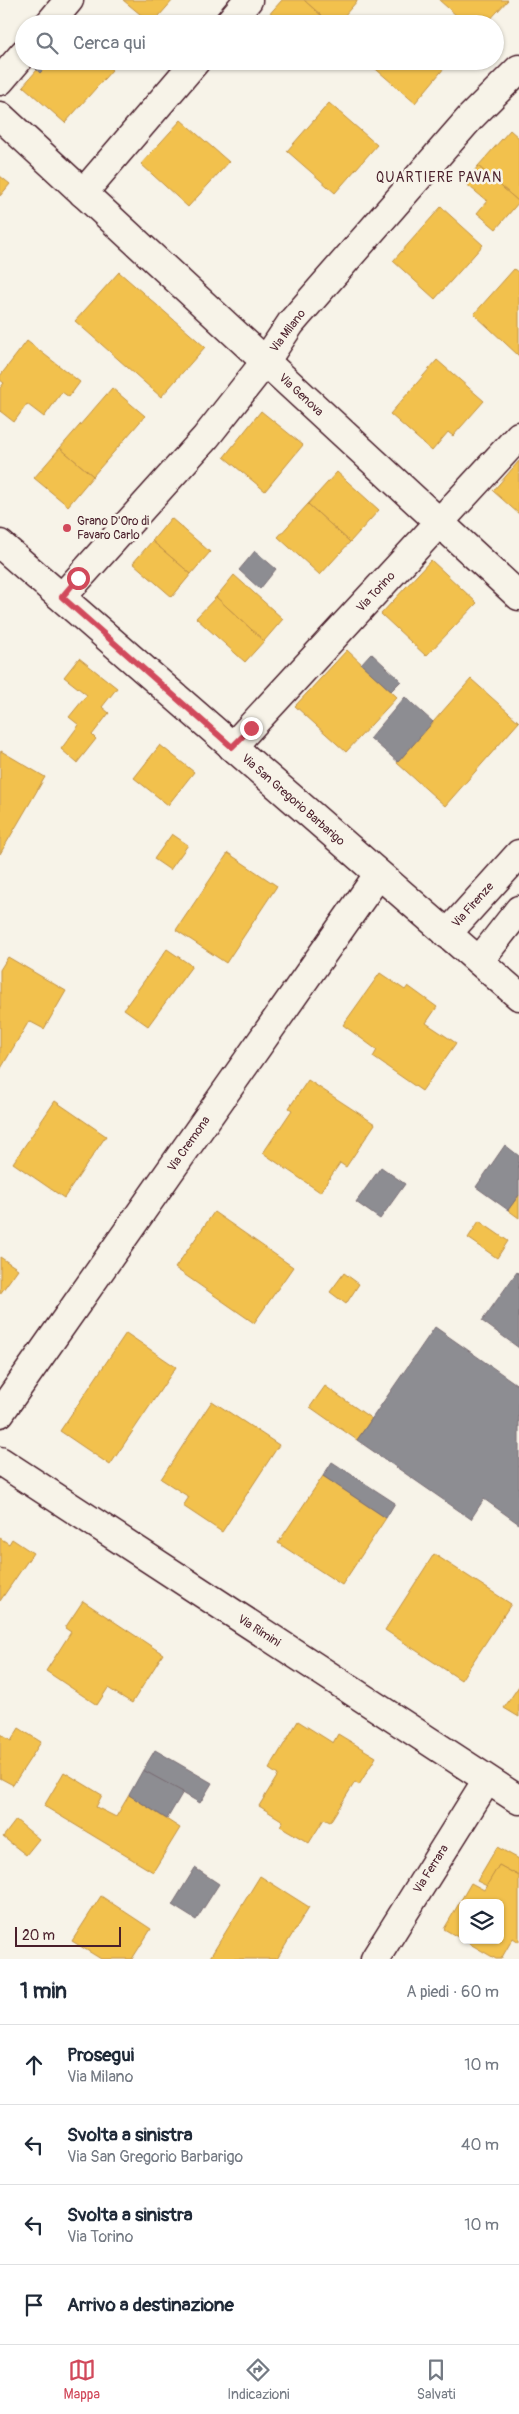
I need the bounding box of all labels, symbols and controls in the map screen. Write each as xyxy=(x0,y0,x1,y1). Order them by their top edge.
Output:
search box xyxy=(15,15,504,70)
icon: search xyxy=(33,29,61,57)
text: Cerca qui xyxy=(73,31,145,55)
district label: QUARTIERE PAVAN xyxy=(376,169,502,186)
street label: Via Milano xyxy=(267,306,309,355)
street label: Via Genova xyxy=(276,371,327,420)
place label: Grano D'Oro di Favaro Carlo xyxy=(77,514,149,543)
marker: Grano D'Oro di Favaro Carlo xyxy=(61,522,73,534)
route start xyxy=(67,567,90,590)
street label: Via Torino xyxy=(354,568,399,615)
route end xyxy=(240,717,263,740)
street label: Via San Gregorio Barbarigo xyxy=(238,751,348,849)
street label: Via Firenze xyxy=(449,879,497,931)
street label: Via Cremona xyxy=(164,1113,214,1175)
street label: Via Rimini xyxy=(235,1612,283,1650)
street label: Via Ferrara xyxy=(410,1842,452,1896)
map controls xyxy=(459,1899,504,1944)
button: layers xyxy=(459,1899,504,1944)
scale bar xyxy=(15,1924,121,1947)
text: 20 m xyxy=(22,1927,55,1944)
text: 1 min xyxy=(20,1978,67,2005)
text: A piedi · 60 m xyxy=(406,1982,499,2002)
text: Prosegui xyxy=(67,2043,134,2067)
icon: ahead xyxy=(20,2051,48,2079)
text: 10 m xyxy=(464,2055,499,2075)
text: Via Milano xyxy=(67,2067,133,2087)
text: Svolta a sinistra xyxy=(67,2123,193,2147)
icon: left xyxy=(20,2131,48,2159)
text: 40 m xyxy=(461,2135,499,2155)
text: Via San Gregorio Barbarigo xyxy=(67,2147,243,2167)
text: Svolta a sinistra xyxy=(67,2203,193,2227)
icon: left xyxy=(20,2211,48,2239)
text: 10 m xyxy=(464,2215,499,2235)
text: Via Torino xyxy=(67,2227,133,2247)
icon: arrive xyxy=(20,2291,48,2319)
text: Arrivo a destinazione xyxy=(67,2293,234,2317)
tab: Mappa xyxy=(64,2356,100,2403)
tab: Indicazioni xyxy=(227,2356,290,2403)
tab: Salvati xyxy=(417,2356,455,2403)

